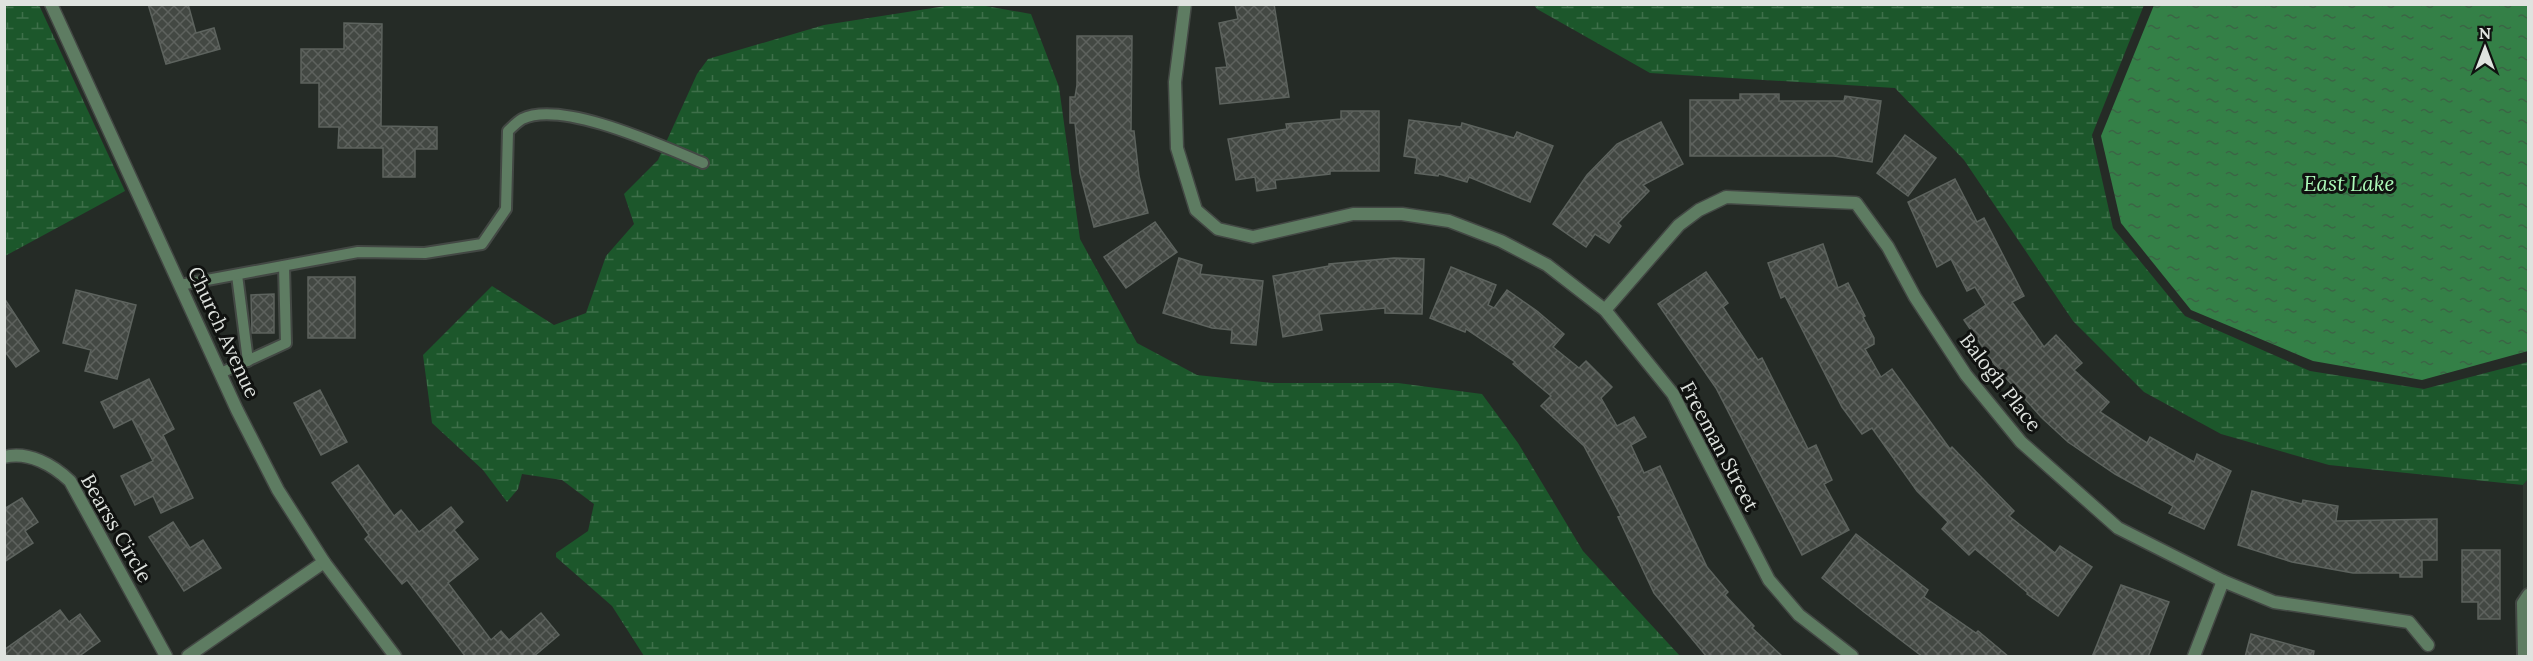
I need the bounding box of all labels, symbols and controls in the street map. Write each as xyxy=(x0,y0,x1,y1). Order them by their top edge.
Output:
north arrow xyxy=(2455,18,2515,78)
text: N xyxy=(2479,23,2491,43)
water label: East Lake xyxy=(2303,170,2395,197)
street label: Church Avenue xyxy=(183,262,265,402)
street label: Balogh Place xyxy=(1955,328,2047,436)
street label: Freeman Street xyxy=(1675,377,1765,515)
street label: Bearss Circle xyxy=(76,469,158,587)

